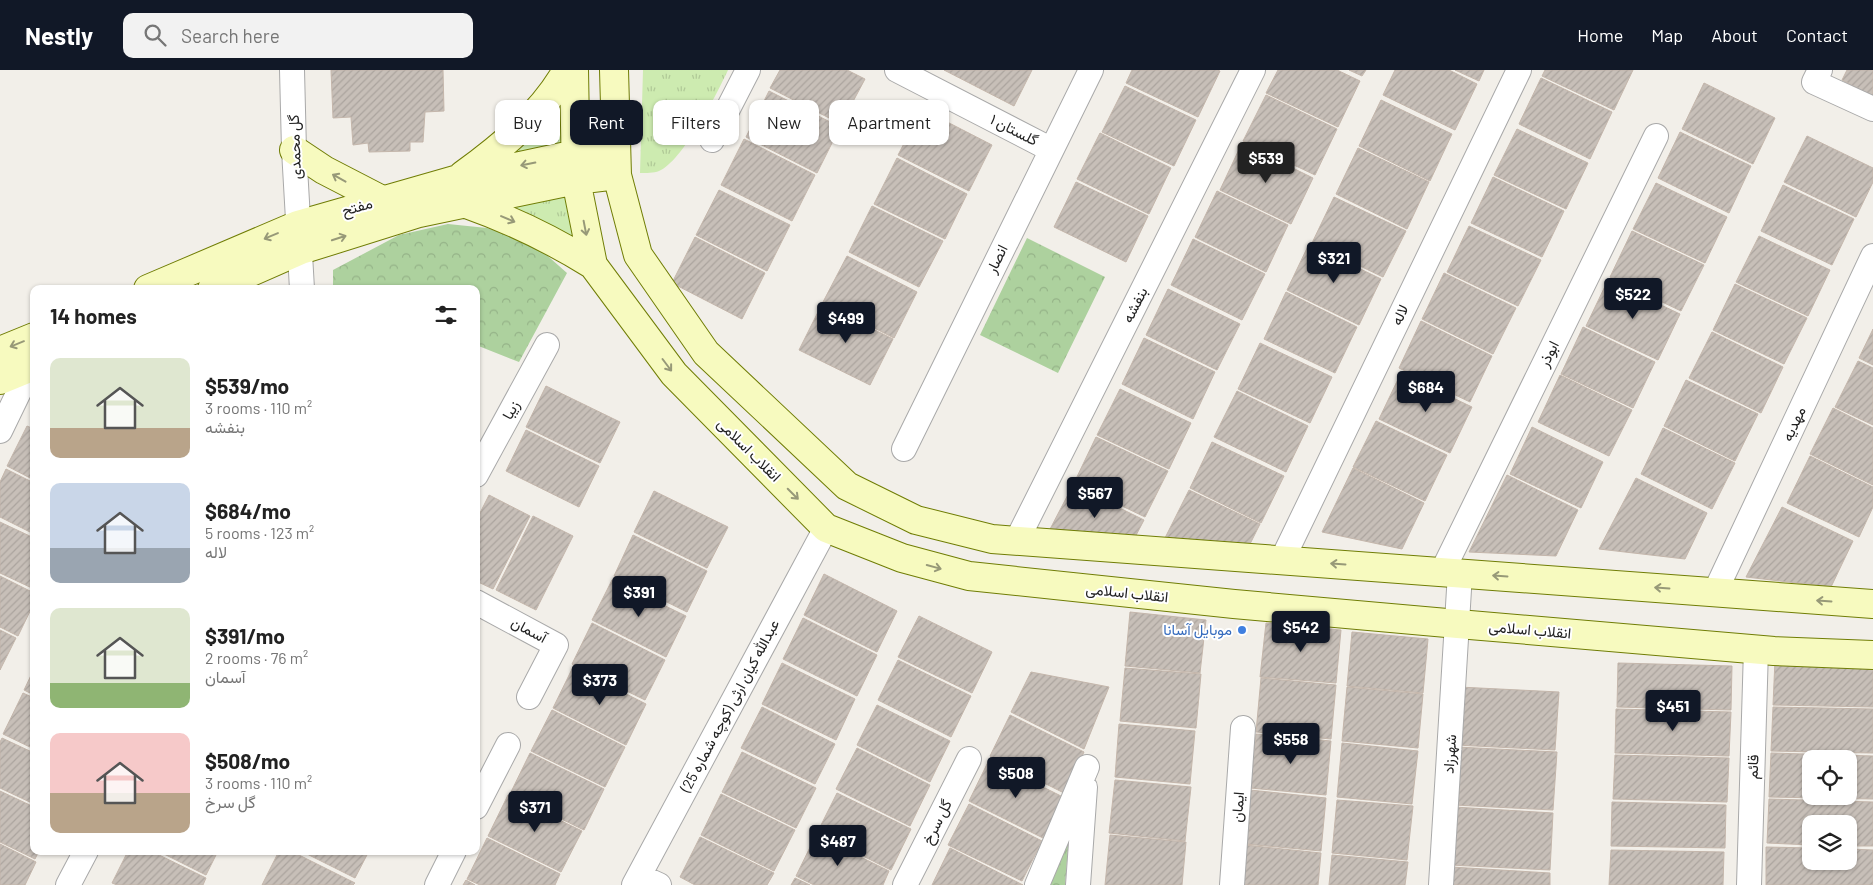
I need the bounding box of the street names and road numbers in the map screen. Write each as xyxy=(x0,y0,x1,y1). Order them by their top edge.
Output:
street label: گلستان ۱ xyxy=(987,109,1042,150)
street label: گل محمدی xyxy=(284,114,306,180)
street label: مفتح xyxy=(339,193,375,222)
street label: انصار xyxy=(981,241,1012,277)
street label: بنفشه xyxy=(1118,284,1152,326)
street label: لاله xyxy=(1386,301,1412,328)
street label: ابوذر xyxy=(1534,338,1563,371)
street label: زیبا xyxy=(498,397,523,423)
street label: مهدیه xyxy=(1777,404,1810,444)
street label: انقلاب اسلامی xyxy=(713,414,785,486)
street label: انقلاب اسلامی xyxy=(1085,579,1169,607)
street label: آسمان xyxy=(508,612,552,648)
street label: عبدالله کیان ارثی (کوچه شماره 25) xyxy=(675,616,784,797)
street label: انقلاب اسلامی xyxy=(1488,616,1572,644)
street label: شهرزاد xyxy=(1439,733,1460,774)
street label: قائم xyxy=(1743,754,1763,780)
street label: ایمان xyxy=(1227,791,1248,823)
street label: گل سرخ xyxy=(917,796,958,848)

